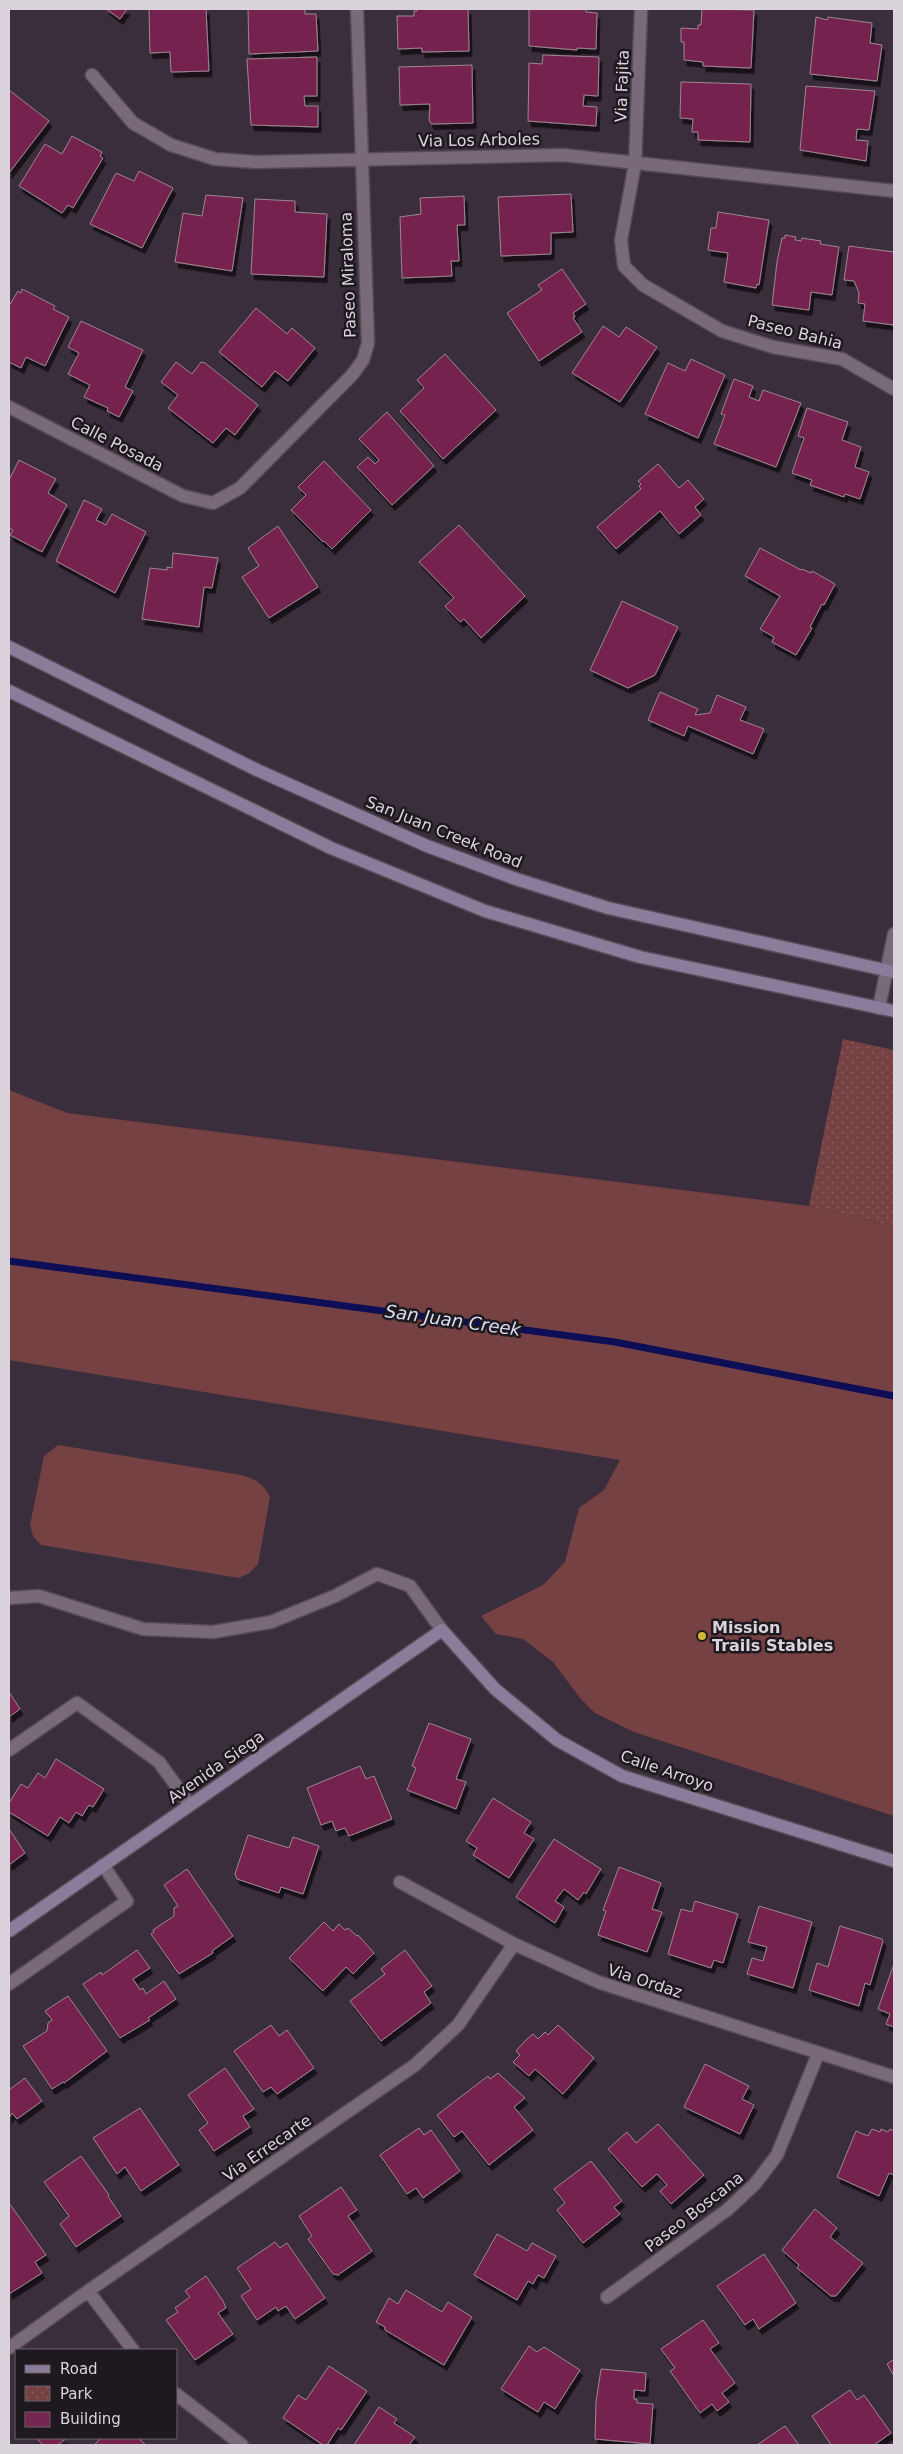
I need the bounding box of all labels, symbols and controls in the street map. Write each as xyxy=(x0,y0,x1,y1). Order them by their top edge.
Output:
street label: Via Fajita xyxy=(611,49,633,123)
street label: Via Los Arboles xyxy=(418,129,540,151)
street label: Paseo Miraloma xyxy=(336,212,360,338)
street label: Paseo Bahia xyxy=(746,311,844,353)
street label: Calle Posada xyxy=(67,412,167,476)
street label: San Juan Creek Road xyxy=(363,792,525,872)
water label: San Juan Creek xyxy=(384,1300,524,1340)
place label: Mission Trails Stables xyxy=(712,1618,833,1655)
marker: Mission Trails Stables xyxy=(696,1630,708,1642)
street label: Avenida Siega xyxy=(164,1727,268,1807)
street label: Calle Arroyo xyxy=(618,1746,716,1796)
street label: Via Ordaz xyxy=(605,1960,685,2002)
street label: Via Errecarte xyxy=(219,2110,315,2186)
street label: Paseo Boscana xyxy=(641,2168,747,2256)
legend xyxy=(15,2349,178,2439)
text: Road xyxy=(60,2360,98,2378)
text: Park xyxy=(60,2385,93,2403)
text: Building xyxy=(60,2410,121,2428)

